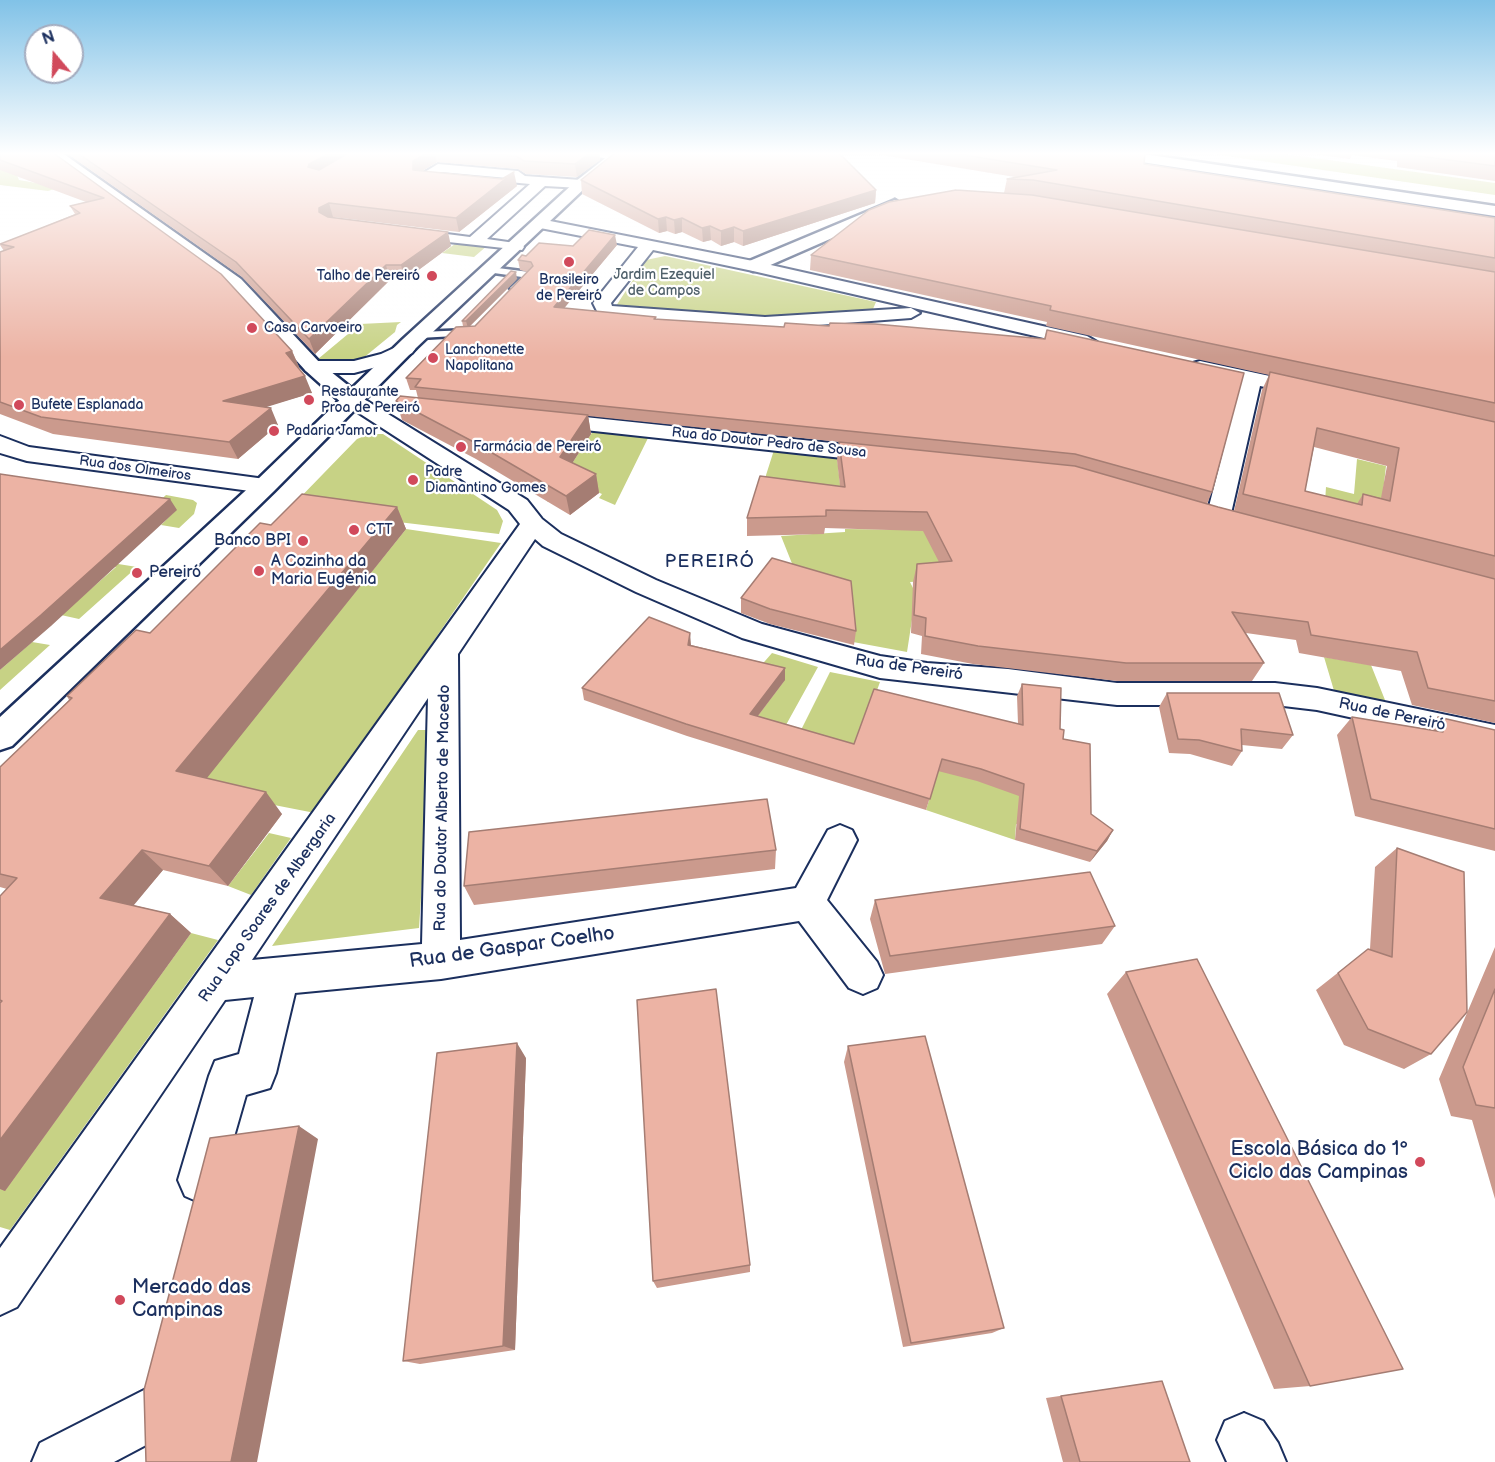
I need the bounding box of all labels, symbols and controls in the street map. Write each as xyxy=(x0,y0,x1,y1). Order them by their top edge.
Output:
north arrow xyxy=(24,24,84,84)
text: N xyxy=(40,27,57,49)
marker: Brasileiro de Pereiró xyxy=(562,255,576,269)
park label: Jardim Ezequiel de Campos xyxy=(613,267,715,300)
place label: Talho de Pereiró xyxy=(317,268,420,284)
marker: Talho de Pereiró xyxy=(425,269,439,283)
place label: Brasileiro de Pereiró xyxy=(536,272,602,304)
place label: Casa Carvoeiro xyxy=(264,320,362,336)
marker: Casa Carvoeiro xyxy=(245,321,259,335)
place label: Lanchonette Napolitana xyxy=(445,342,524,374)
marker: Lanchonette Napolitana xyxy=(426,351,440,365)
place label: Restaurante Proa de Pereiró xyxy=(321,384,420,416)
marker: Restaurante Proa de Pereiró xyxy=(302,393,316,407)
place label: Bufete Esplanada xyxy=(31,397,143,413)
marker: Bufete Esplanada xyxy=(12,398,26,412)
place label: Padaria Jamor xyxy=(286,423,378,439)
marker: Padaria Jamor xyxy=(267,424,281,438)
street label: Rua do Doutor Pedro de Sousa xyxy=(671,424,867,462)
place label: Farmácia de Pereiró xyxy=(473,439,602,455)
marker: Farmácia de Pereiró xyxy=(454,440,468,454)
street label: Rua dos Olmeiros xyxy=(78,453,192,485)
place label: Padre Diamantino Gomes xyxy=(425,464,546,496)
marker: Padre Diamantino Gomes xyxy=(406,473,420,487)
place label: CTT xyxy=(366,522,393,538)
marker: CTT xyxy=(347,523,361,537)
place label: Banco BPI xyxy=(214,531,291,551)
marker: Banco BPI xyxy=(296,534,310,548)
district label: PEREIRÓ xyxy=(665,551,755,573)
place label: A Cozinha da Maria Eugénia xyxy=(271,552,376,590)
place label: Pereiró xyxy=(149,563,201,583)
marker: A Cozinha da Maria Eugénia xyxy=(252,564,266,578)
marker: Pereiró xyxy=(130,566,144,580)
street label: Rua de Pereiró xyxy=(854,651,964,685)
street label: Rua do Doutor Alberto de Macedo xyxy=(431,684,455,932)
street label: Rua de Pereiró xyxy=(1337,694,1447,736)
street label: Rua Lopo Soares de Albergaria xyxy=(195,810,341,1006)
street label: Rua de Gaspar Coelho xyxy=(408,922,616,974)
place label: Escola Básica do 1º Ciclo das Campinas xyxy=(1228,1138,1408,1185)
marker: Escola Básica do 1º Ciclo das Campinas xyxy=(1413,1155,1427,1169)
place label: Mercado das Campinas xyxy=(132,1276,251,1323)
marker: Mercado das Campinas xyxy=(113,1293,127,1307)

